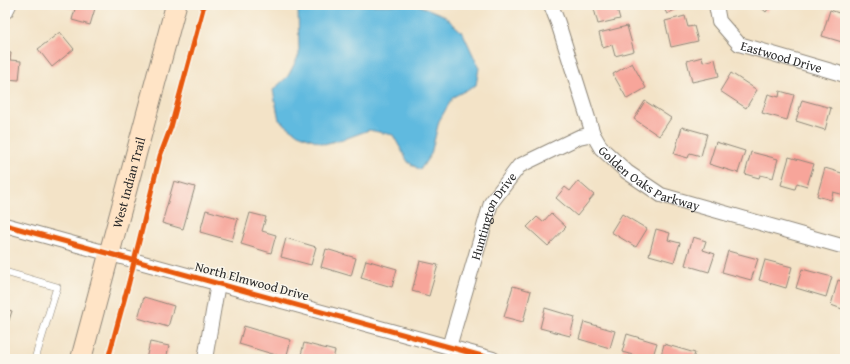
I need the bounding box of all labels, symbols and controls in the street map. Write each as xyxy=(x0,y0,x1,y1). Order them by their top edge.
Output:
street label: Eastwood Drive xyxy=(739,36,824,77)
street label: West Indian Trail xyxy=(107,134,150,230)
street label: Golden Oaks Parkway xyxy=(594,141,703,215)
street label: Huntington Drive xyxy=(465,168,521,262)
street label: North Elmwood Drive xyxy=(193,257,311,305)

